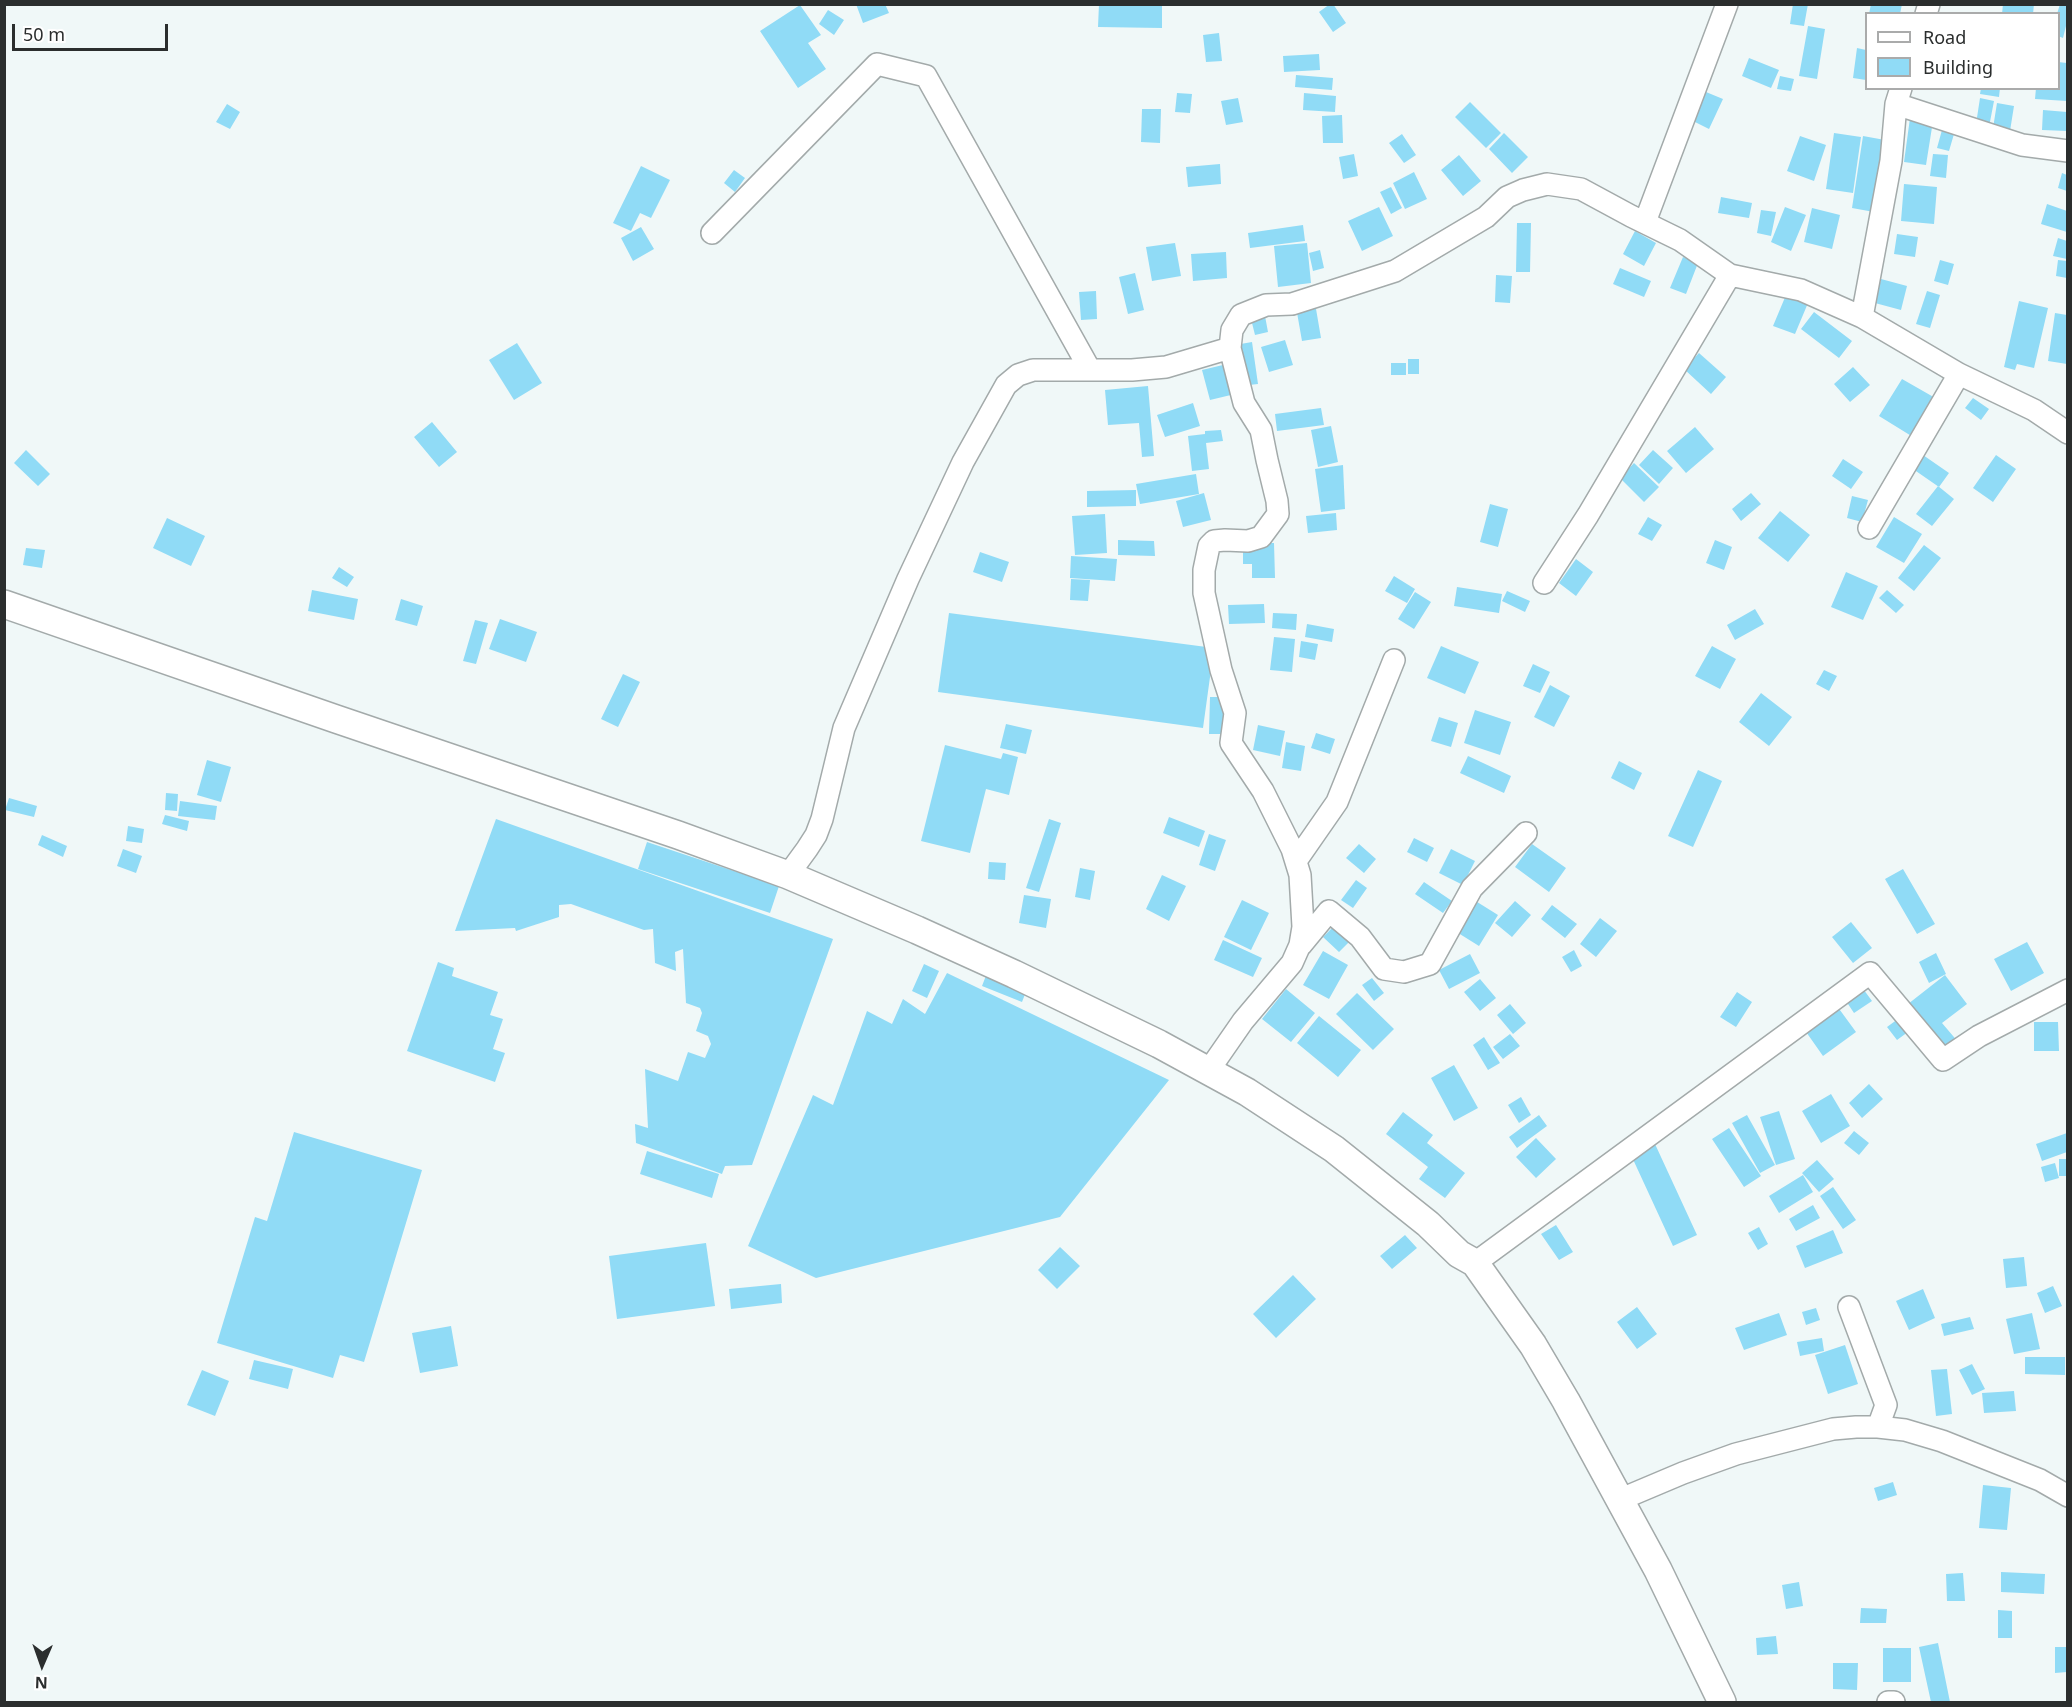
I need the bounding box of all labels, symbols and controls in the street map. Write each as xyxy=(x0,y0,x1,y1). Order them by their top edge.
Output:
scale bar xyxy=(15,12,171,50)
legend xyxy=(1865,12,2060,90)
text: 50 m xyxy=(23,22,65,46)
text: Road xyxy=(1923,25,1966,49)
text: Building xyxy=(1923,55,1993,79)
north arrow xyxy=(12,1635,72,1695)
text: N xyxy=(34,1672,48,1694)

